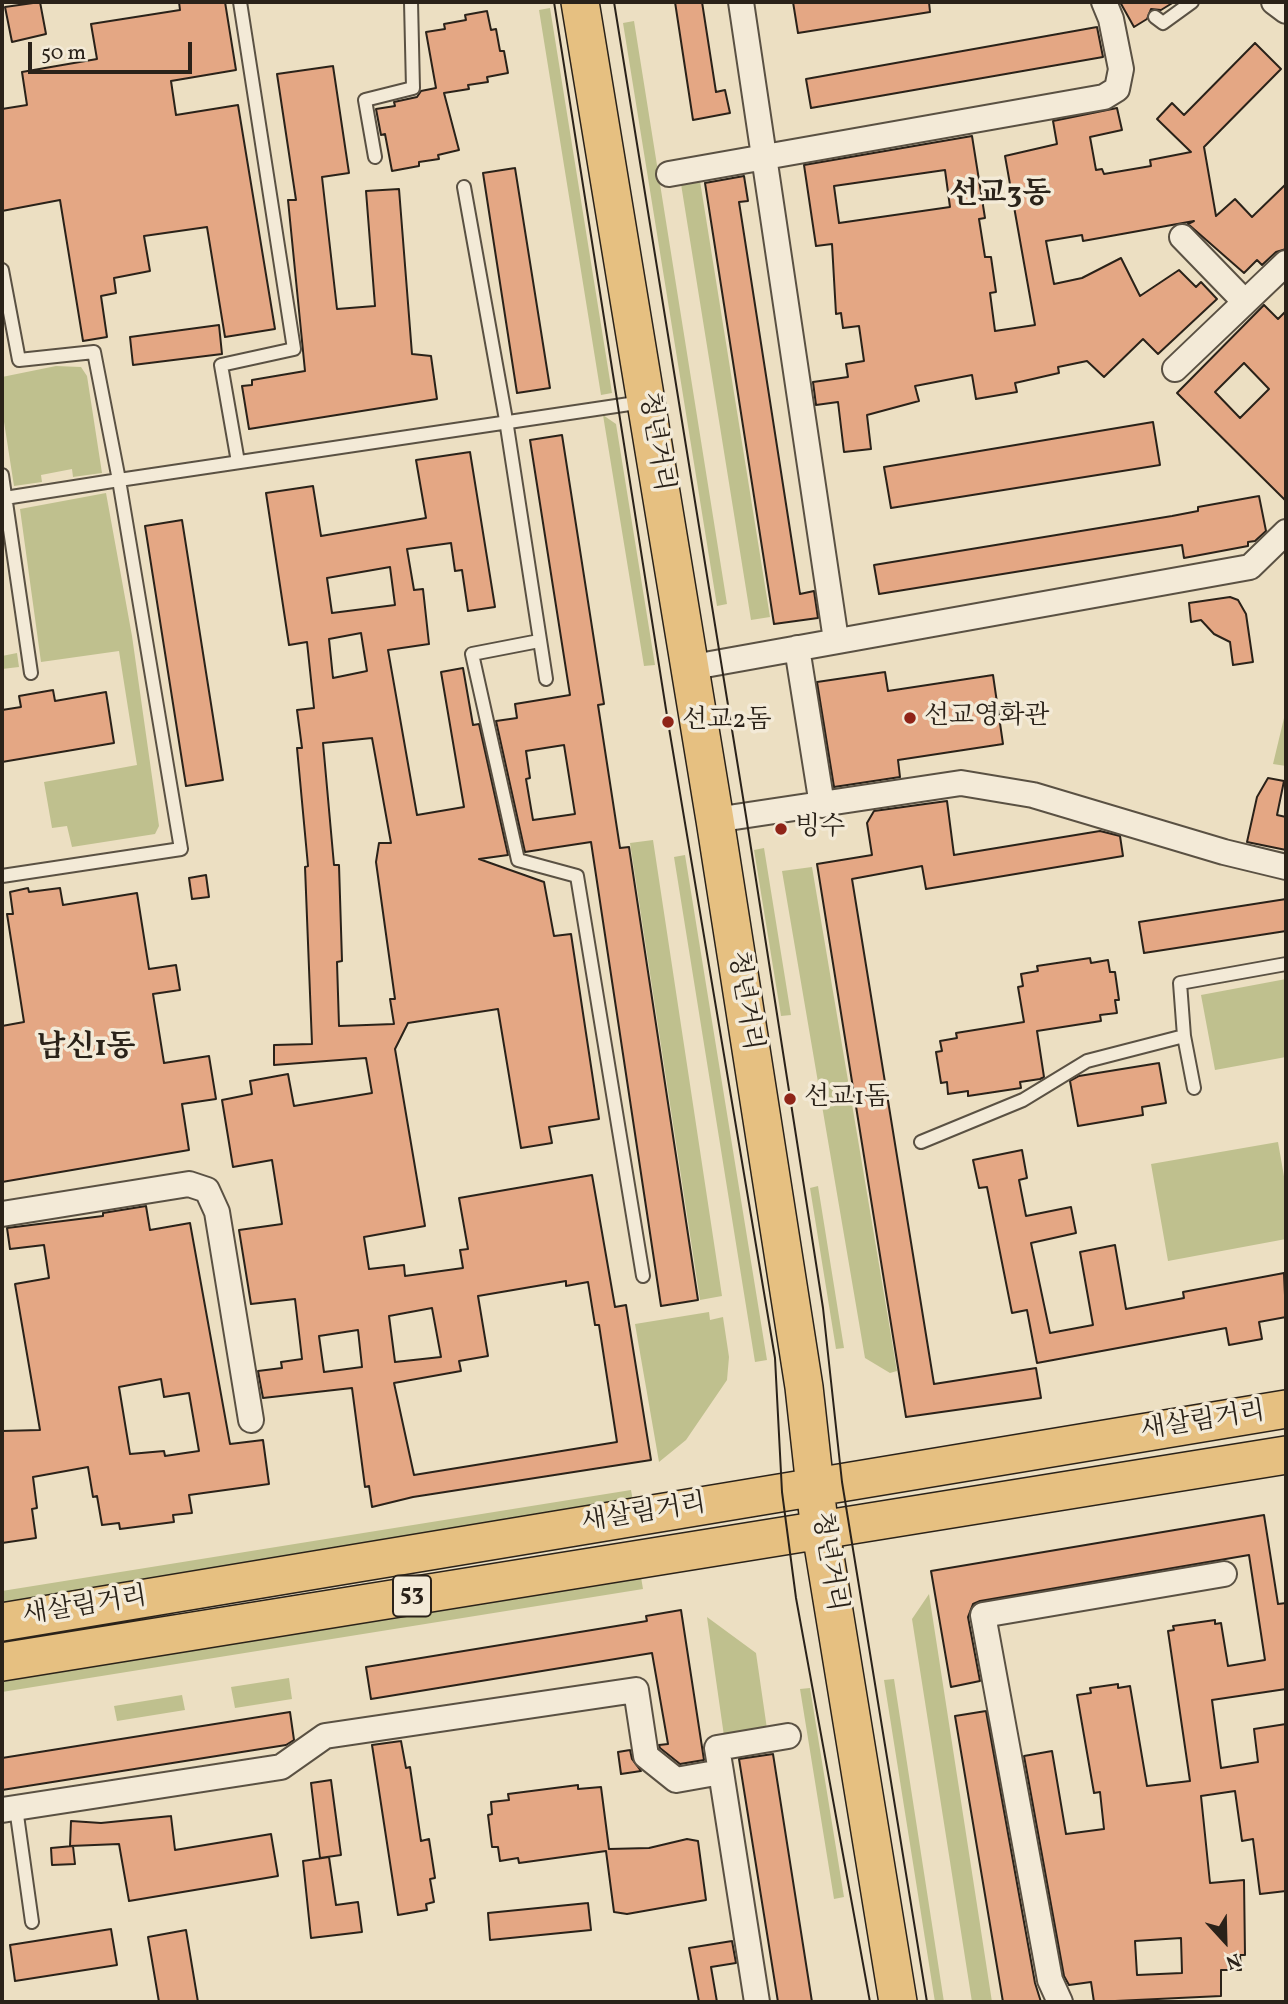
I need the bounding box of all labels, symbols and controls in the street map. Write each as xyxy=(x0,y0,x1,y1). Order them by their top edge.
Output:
scale bar xyxy=(32,28,196,72)
text: 50 m xyxy=(41,39,86,68)
district label: 선교3동 xyxy=(949,178,1051,214)
street label: 청년거리 xyxy=(631,390,677,494)
place label: 선교영화관 xyxy=(924,702,1050,734)
place label: 선교2돔 xyxy=(682,706,771,738)
marker: 선교영화관 xyxy=(902,710,918,726)
marker: 선교2돔 xyxy=(660,714,676,730)
place label: 빙수 xyxy=(795,813,845,845)
marker: 빙수 xyxy=(773,821,789,837)
street label: 청년거리 xyxy=(720,949,766,1053)
district label: 남신1동 xyxy=(37,1031,135,1067)
place label: 선교1돔 xyxy=(804,1083,889,1115)
marker: 선교1돔 xyxy=(782,1091,798,1107)
street label: 새살림거리 xyxy=(1139,1398,1267,1448)
street label: 새살림거리 xyxy=(580,1490,708,1540)
street label: 청년거리 xyxy=(804,1510,850,1614)
road number: 53 xyxy=(393,1576,431,1616)
street label: 새살림거리 xyxy=(21,1583,149,1633)
north arrow xyxy=(1190,1906,1260,1976)
text: N xyxy=(1222,1946,1244,1975)

